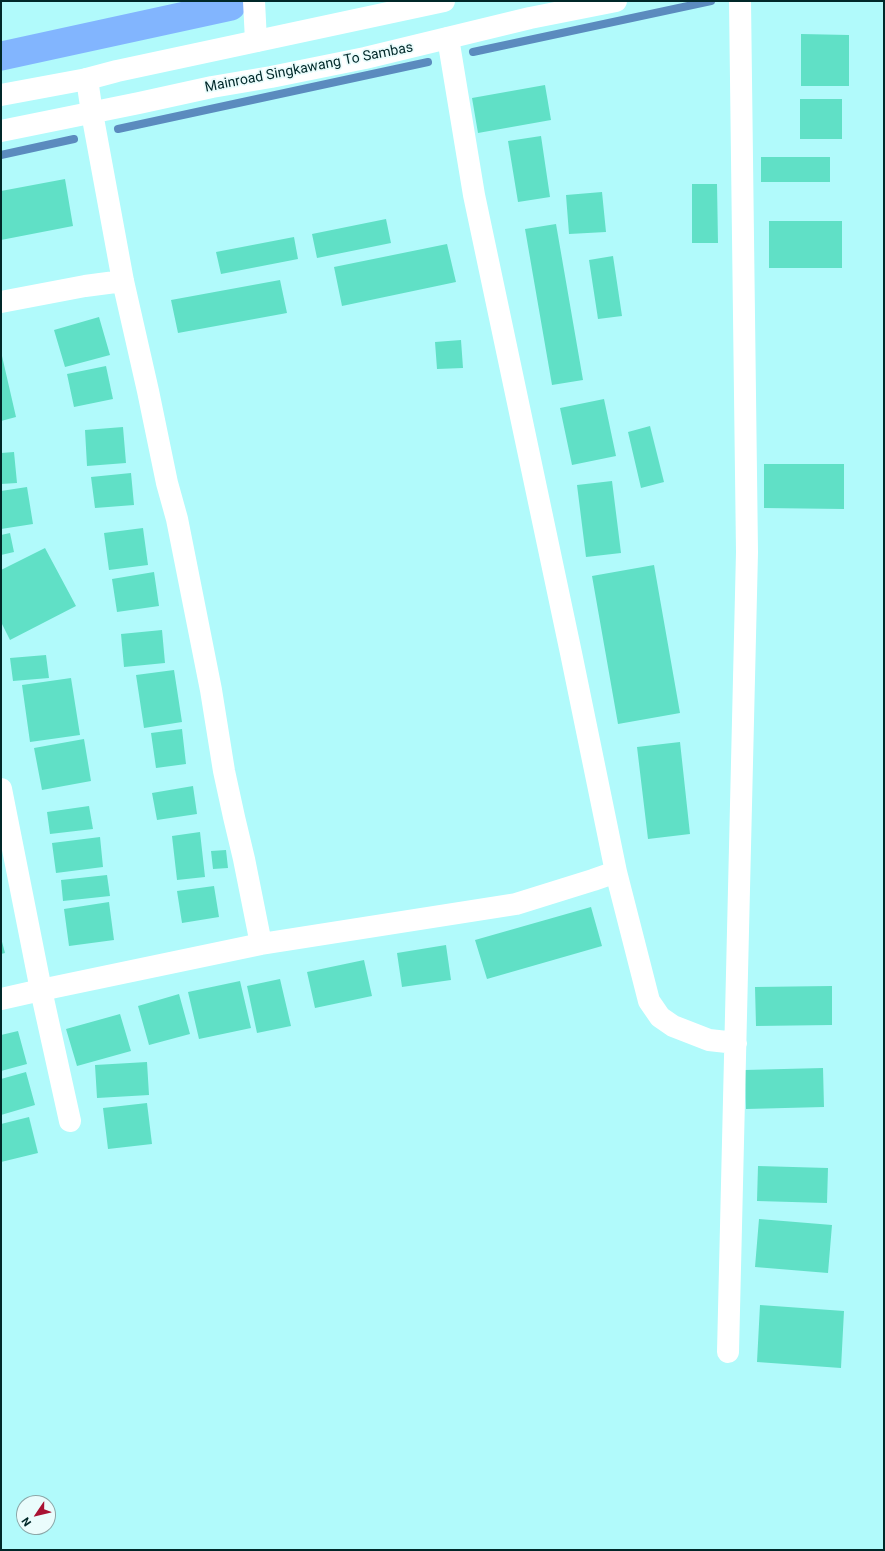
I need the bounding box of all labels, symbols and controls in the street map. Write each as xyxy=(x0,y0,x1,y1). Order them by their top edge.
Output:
street label: Mainroad Singkawang To Sambas xyxy=(203,40,415,96)
north arrow xyxy=(16,1495,56,1535)
text: N xyxy=(19,1515,34,1529)

